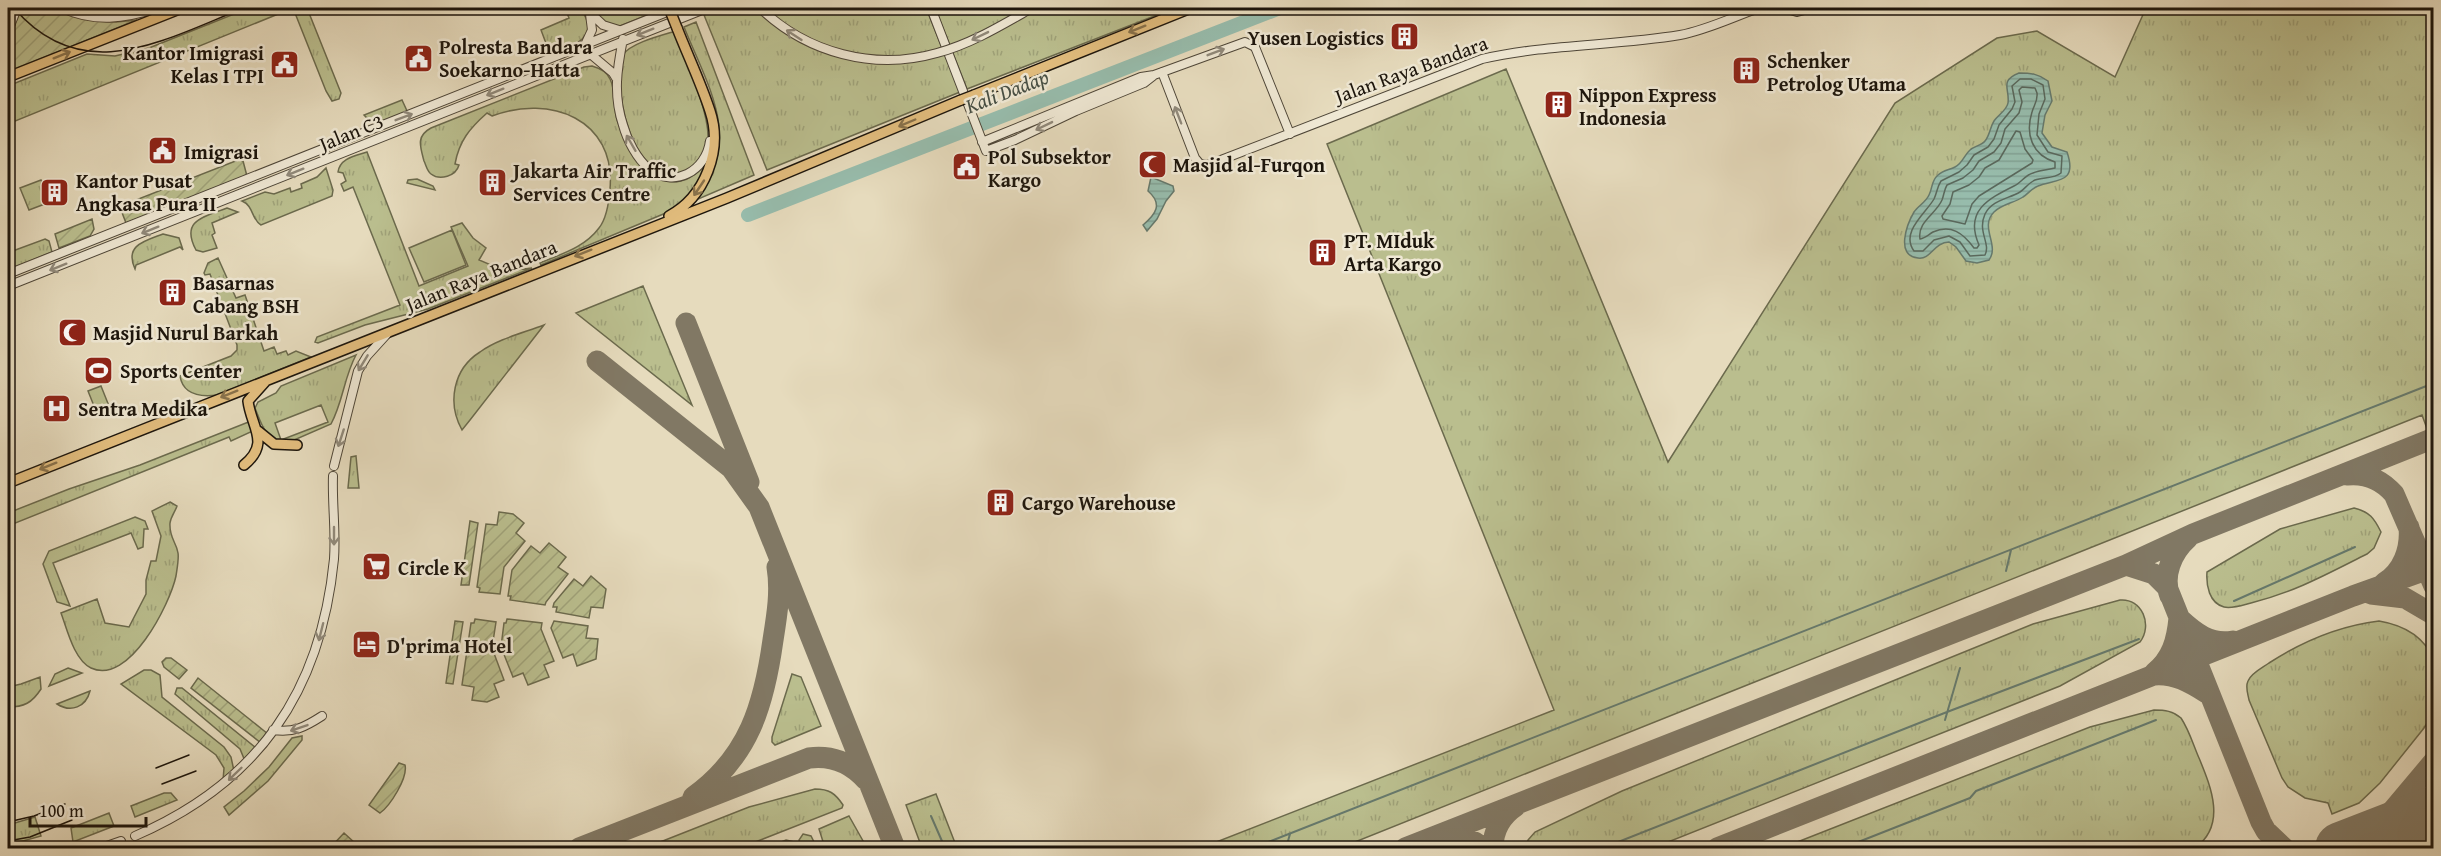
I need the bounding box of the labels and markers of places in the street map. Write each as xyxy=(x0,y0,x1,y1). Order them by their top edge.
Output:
building icon: Yusen Logistics xyxy=(1389,21,1421,53)
place label: Yusen Logistics xyxy=(1248,23,1384,52)
place label: Polresta Bandara Soekarno-Hatta xyxy=(439,32,593,84)
place label: Kantor Imigrasi Kelas I TPI xyxy=(123,38,264,90)
public building icon: Polresta Bandara Soekarno-Hatta xyxy=(402,42,434,74)
place label: Schenker Petrolog Utama xyxy=(1767,46,1907,98)
public building icon: Kantor Imigrasi Kelas I TPI xyxy=(269,48,301,80)
building icon: Schenker Petrolog Utama xyxy=(1730,55,1762,87)
place label: Nippon Express Indonesia xyxy=(1579,80,1717,132)
building icon: Nippon Express Indonesia xyxy=(1542,89,1574,121)
public building icon: Imigrasi xyxy=(147,135,179,167)
place label: Imigrasi xyxy=(184,137,259,166)
place label: Pol Subsektor Kargo xyxy=(988,142,1111,194)
mosque icon: Masjid al-Furqon xyxy=(1136,148,1168,180)
place label: Masjid al-Furqon xyxy=(1173,150,1325,179)
public building icon: Pol Subsektor Kargo xyxy=(951,151,983,183)
place label: Jakarta Air Traffic Services Centre xyxy=(510,156,676,208)
place label: Kantor Pusat Angkasa Pura II xyxy=(76,166,216,218)
building icon: Jakarta Air Traffic Services Centre xyxy=(476,166,508,198)
building icon: Kantor Pusat Angkasa Pura II xyxy=(39,176,71,208)
place label: PT. MIduk Arta Kargo xyxy=(1344,226,1442,278)
building icon: PT. MIduk Arta Kargo xyxy=(1307,236,1339,268)
place label: Basarnas Cabang BSH xyxy=(193,268,299,320)
building icon: Basarnas Cabang BSH xyxy=(156,277,188,309)
mosque icon: Masjid Nurul Barkah xyxy=(56,316,88,348)
place label: Masjid Nurul Barkah xyxy=(93,318,279,347)
sports icon: Sports Center xyxy=(83,354,115,386)
place label: Sports Center xyxy=(120,356,242,385)
hospital icon: Sentra Medika xyxy=(41,392,73,424)
place label: Sentra Medika xyxy=(78,394,208,423)
building icon: Cargo Warehouse xyxy=(985,486,1017,518)
place label: Cargo Warehouse xyxy=(1022,488,1176,517)
supermarket icon: Circle K xyxy=(361,551,393,583)
place label: Circle K xyxy=(398,553,467,582)
hotel icon: D'prima Hotel xyxy=(350,629,382,661)
place label: D'prima Hotel xyxy=(387,631,512,660)

